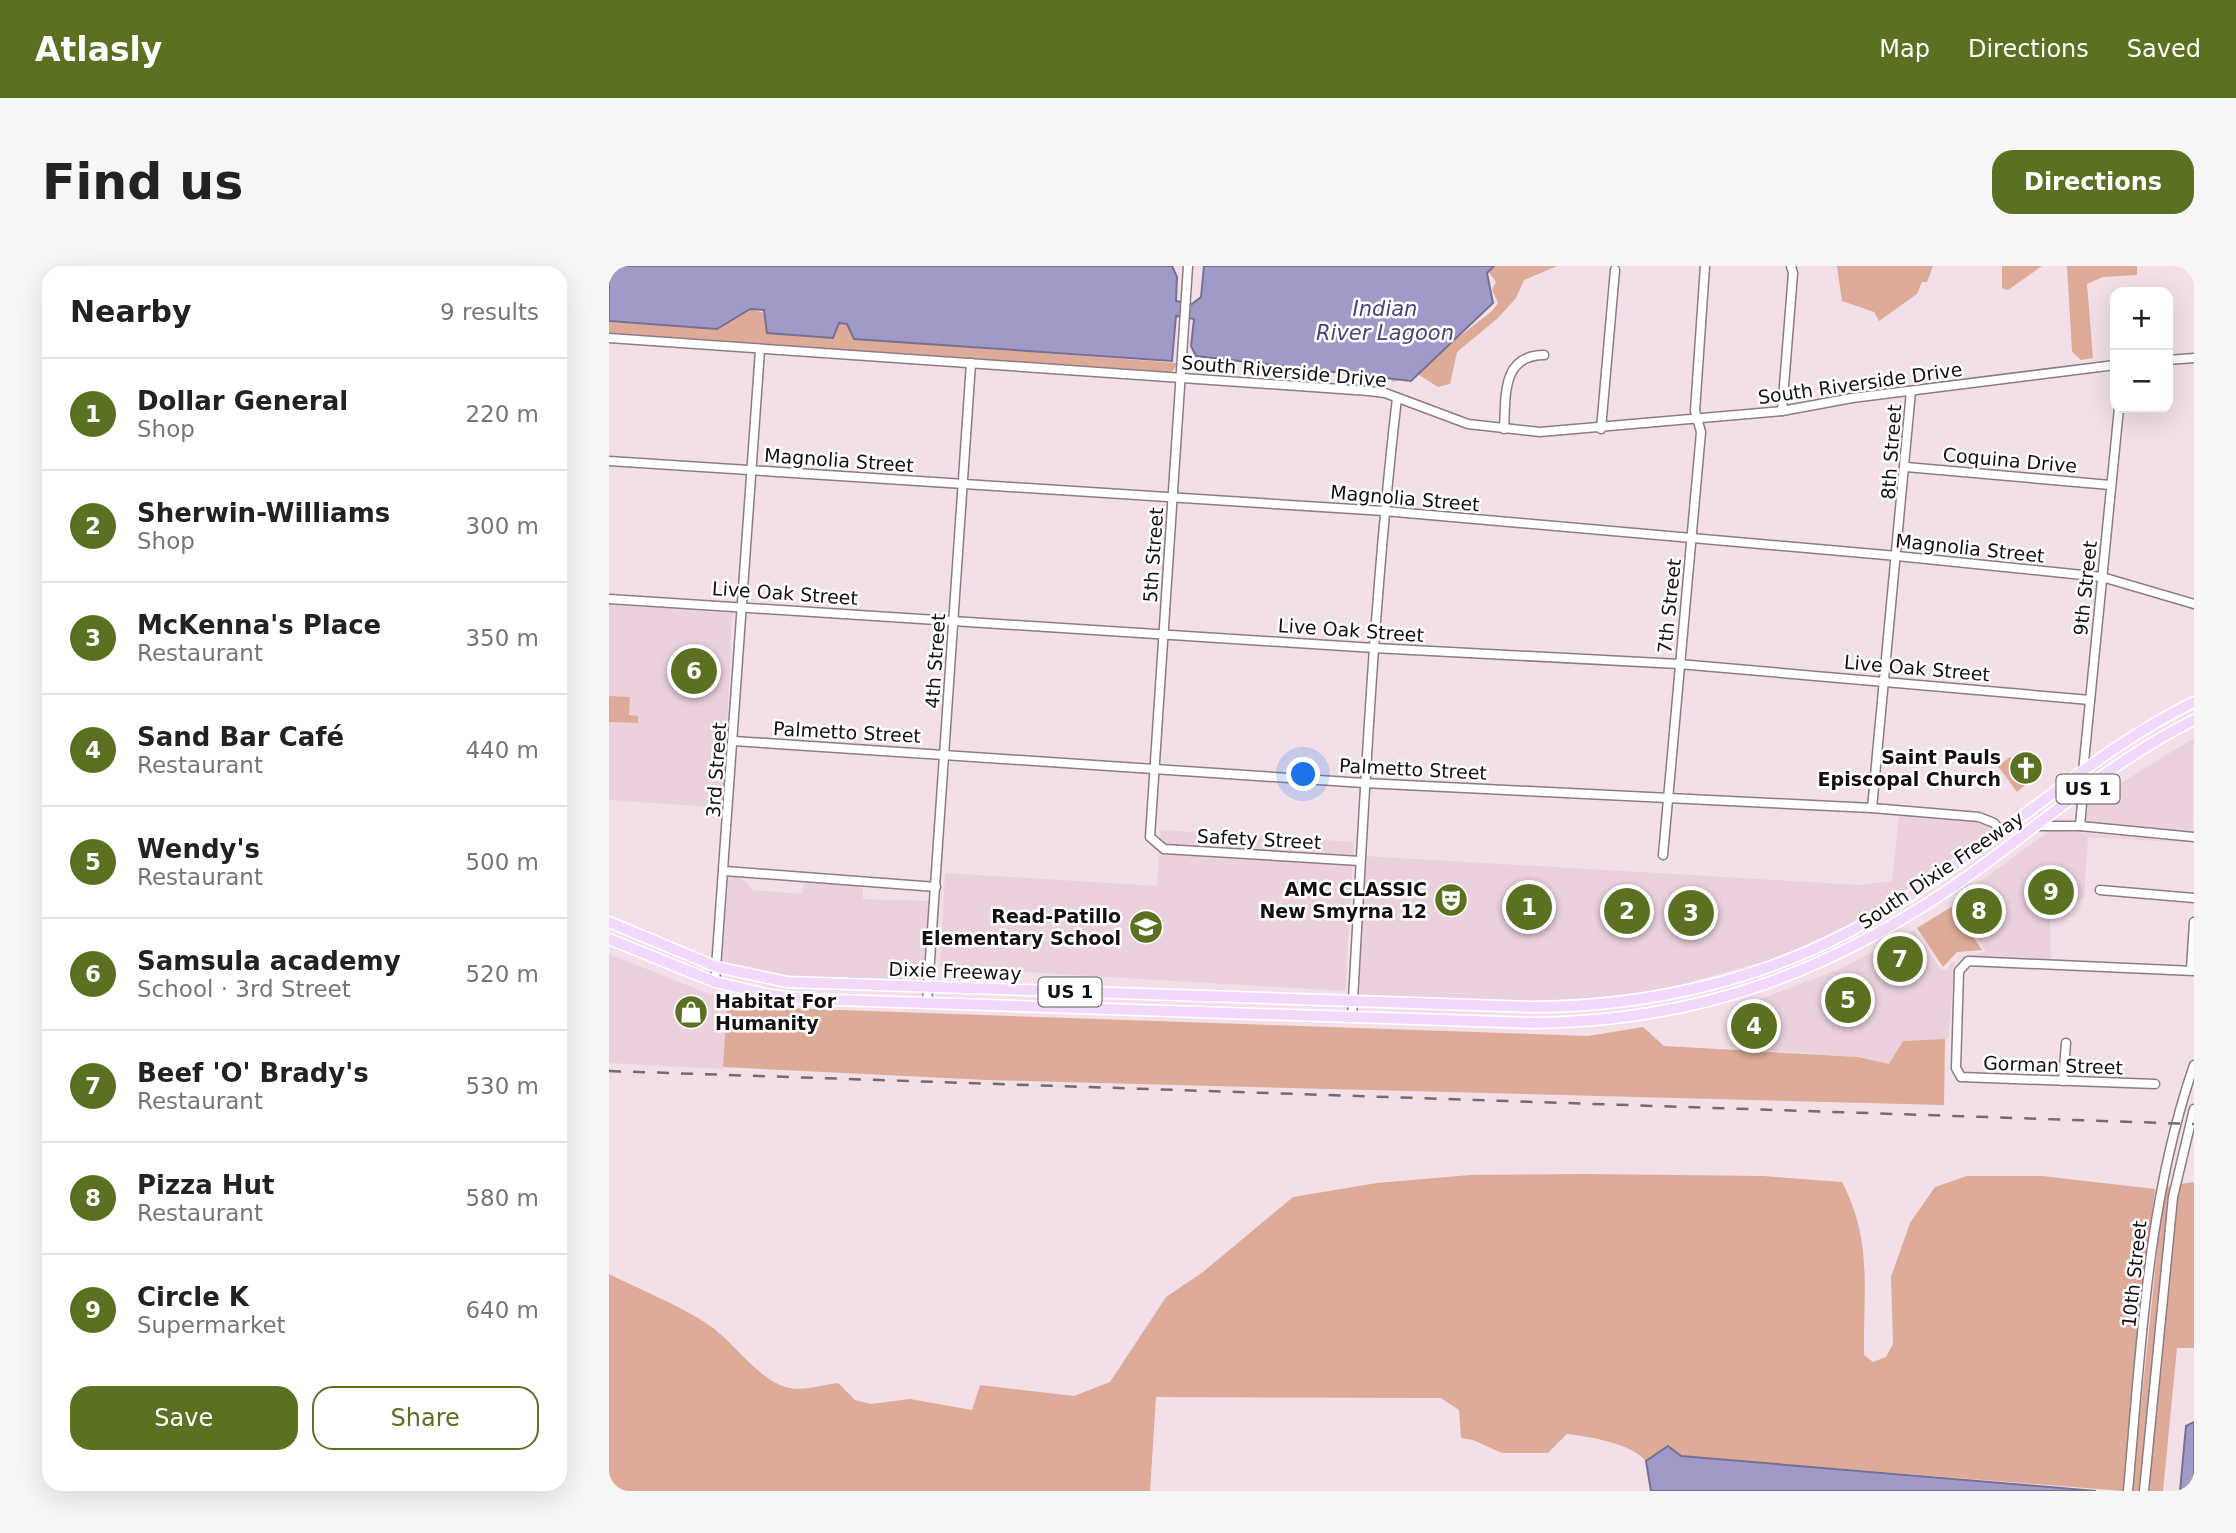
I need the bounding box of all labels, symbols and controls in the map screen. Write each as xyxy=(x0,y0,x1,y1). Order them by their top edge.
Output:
text: Atlasly xyxy=(35,30,162,69)
text: Map xyxy=(1879,35,1930,63)
text: Directions xyxy=(1968,35,2089,63)
text: Saved xyxy=(2127,35,2201,63)
button: Directions xyxy=(1992,150,2194,214)
text: Find us xyxy=(42,154,243,211)
map controls xyxy=(2110,287,2173,413)
button: + xyxy=(2110,287,2173,350)
text: Nearby xyxy=(70,294,192,329)
water label: Indian River Lagoon xyxy=(1316,297,1454,345)
text: 9 results xyxy=(440,299,539,325)
button: − xyxy=(2110,350,2173,413)
street label: South Riverside Drive xyxy=(1180,351,1388,391)
street label: South Riverside Drive xyxy=(1756,358,1964,408)
text: Dollar General xyxy=(137,386,348,416)
text: 1 xyxy=(85,401,101,427)
text: 220 m xyxy=(465,401,539,427)
street label: 8th Street xyxy=(1877,404,1905,500)
text: Shop xyxy=(137,416,195,442)
street label: Coquina Drive xyxy=(1942,443,2078,477)
street label: Magnolia Street xyxy=(764,444,914,476)
street label: Magnolia Street xyxy=(1329,481,1481,515)
text: Sherwin-Williams xyxy=(137,498,390,528)
street label: 5th Street xyxy=(1139,507,1167,603)
text: 2 xyxy=(85,513,101,539)
text: 300 m xyxy=(465,513,539,539)
text: Shop xyxy=(137,528,195,554)
street label: Magnolia Street xyxy=(1894,529,2046,567)
street label: 9th Street xyxy=(2069,539,2101,637)
street label: 7th Street xyxy=(1653,557,1685,655)
street label: Live Oak Street xyxy=(711,577,859,609)
text: McKenna's Place xyxy=(137,610,381,640)
street label: 4th Street xyxy=(921,613,949,709)
street label: Live Oak Street xyxy=(1277,614,1425,646)
text: 3 xyxy=(85,625,101,651)
text: 350 m xyxy=(465,625,539,651)
text: Restaurant xyxy=(137,640,263,666)
pin: 6 xyxy=(671,645,717,697)
street label: Live Oak Street xyxy=(1843,651,1991,685)
street label: Palmetto Street xyxy=(773,717,921,747)
text: Sand Bar Café xyxy=(137,722,344,752)
street label: 3rd Street xyxy=(702,722,730,818)
text: 4 xyxy=(85,737,101,763)
text: 440 m xyxy=(465,737,539,763)
place label: Saint Pauls Episcopal Church xyxy=(1818,746,2001,790)
church icon: Saint Pauls Episcopal Church xyxy=(2007,749,2045,787)
text: Restaurant xyxy=(137,752,263,778)
street label: Palmetto Street xyxy=(1339,754,1487,784)
your location xyxy=(1286,757,1320,791)
road number: US 1 xyxy=(2057,774,2119,804)
street label: South Dixie Freeway xyxy=(1854,807,2028,933)
street label: Safety Street xyxy=(1196,825,1322,853)
text: Wendy's xyxy=(137,834,260,864)
text: 5 xyxy=(85,849,101,875)
text: 500 m xyxy=(465,849,539,875)
text: Restaurant xyxy=(137,864,263,890)
pin: 9 xyxy=(2028,866,2074,918)
place label: AMC CLASSIC New Smyrna 12 xyxy=(1259,878,1427,922)
theatre icon: AMC CLASSIC New Smyrna 12 xyxy=(1432,881,1470,919)
pin: 1 xyxy=(1506,881,1552,933)
pin: 2 xyxy=(1604,885,1650,937)
pin: 8 xyxy=(1956,885,2002,937)
pin: 3 xyxy=(1668,887,1714,939)
place label: Read-Patillo Elementary School xyxy=(921,905,1121,949)
school or university icon: Read-Patillo Elementary School xyxy=(1127,908,1165,946)
pin: 7 xyxy=(1877,933,1923,985)
text: Samsula academy xyxy=(137,946,401,976)
street label: Dixie Freeway xyxy=(888,958,1022,984)
text: 6 xyxy=(85,961,101,987)
text: 520 m xyxy=(465,961,539,987)
pin: 5 xyxy=(1825,974,1871,1026)
text: School · 3rd Street xyxy=(137,976,351,1002)
road number: US 1 xyxy=(1039,978,1101,1006)
place label: Habitat For Humanity xyxy=(715,990,837,1034)
shop icon: Habitat For Humanity xyxy=(672,993,710,1031)
pin: 4 xyxy=(1731,1000,1777,1052)
street label: Gorman Street xyxy=(1983,1052,2123,1078)
text: Beef 'O' Brady's xyxy=(137,1058,369,1088)
text: 7 xyxy=(85,1073,101,1099)
text: 530 m xyxy=(465,1073,539,1099)
text: Restaurant xyxy=(137,1088,263,1114)
text: Pizza Hut xyxy=(137,1170,275,1200)
text: 8 xyxy=(85,1185,101,1211)
text: 580 m xyxy=(465,1185,539,1211)
text: Restaurant xyxy=(137,1200,263,1226)
street label: 10th Street xyxy=(2117,1219,2151,1329)
text: Circle K xyxy=(137,1282,249,1312)
text: 9 xyxy=(85,1297,101,1323)
text: 640 m xyxy=(465,1297,539,1323)
text: Supermarket xyxy=(137,1312,286,1338)
button: Save xyxy=(70,1386,298,1450)
button: Share xyxy=(312,1386,539,1450)

